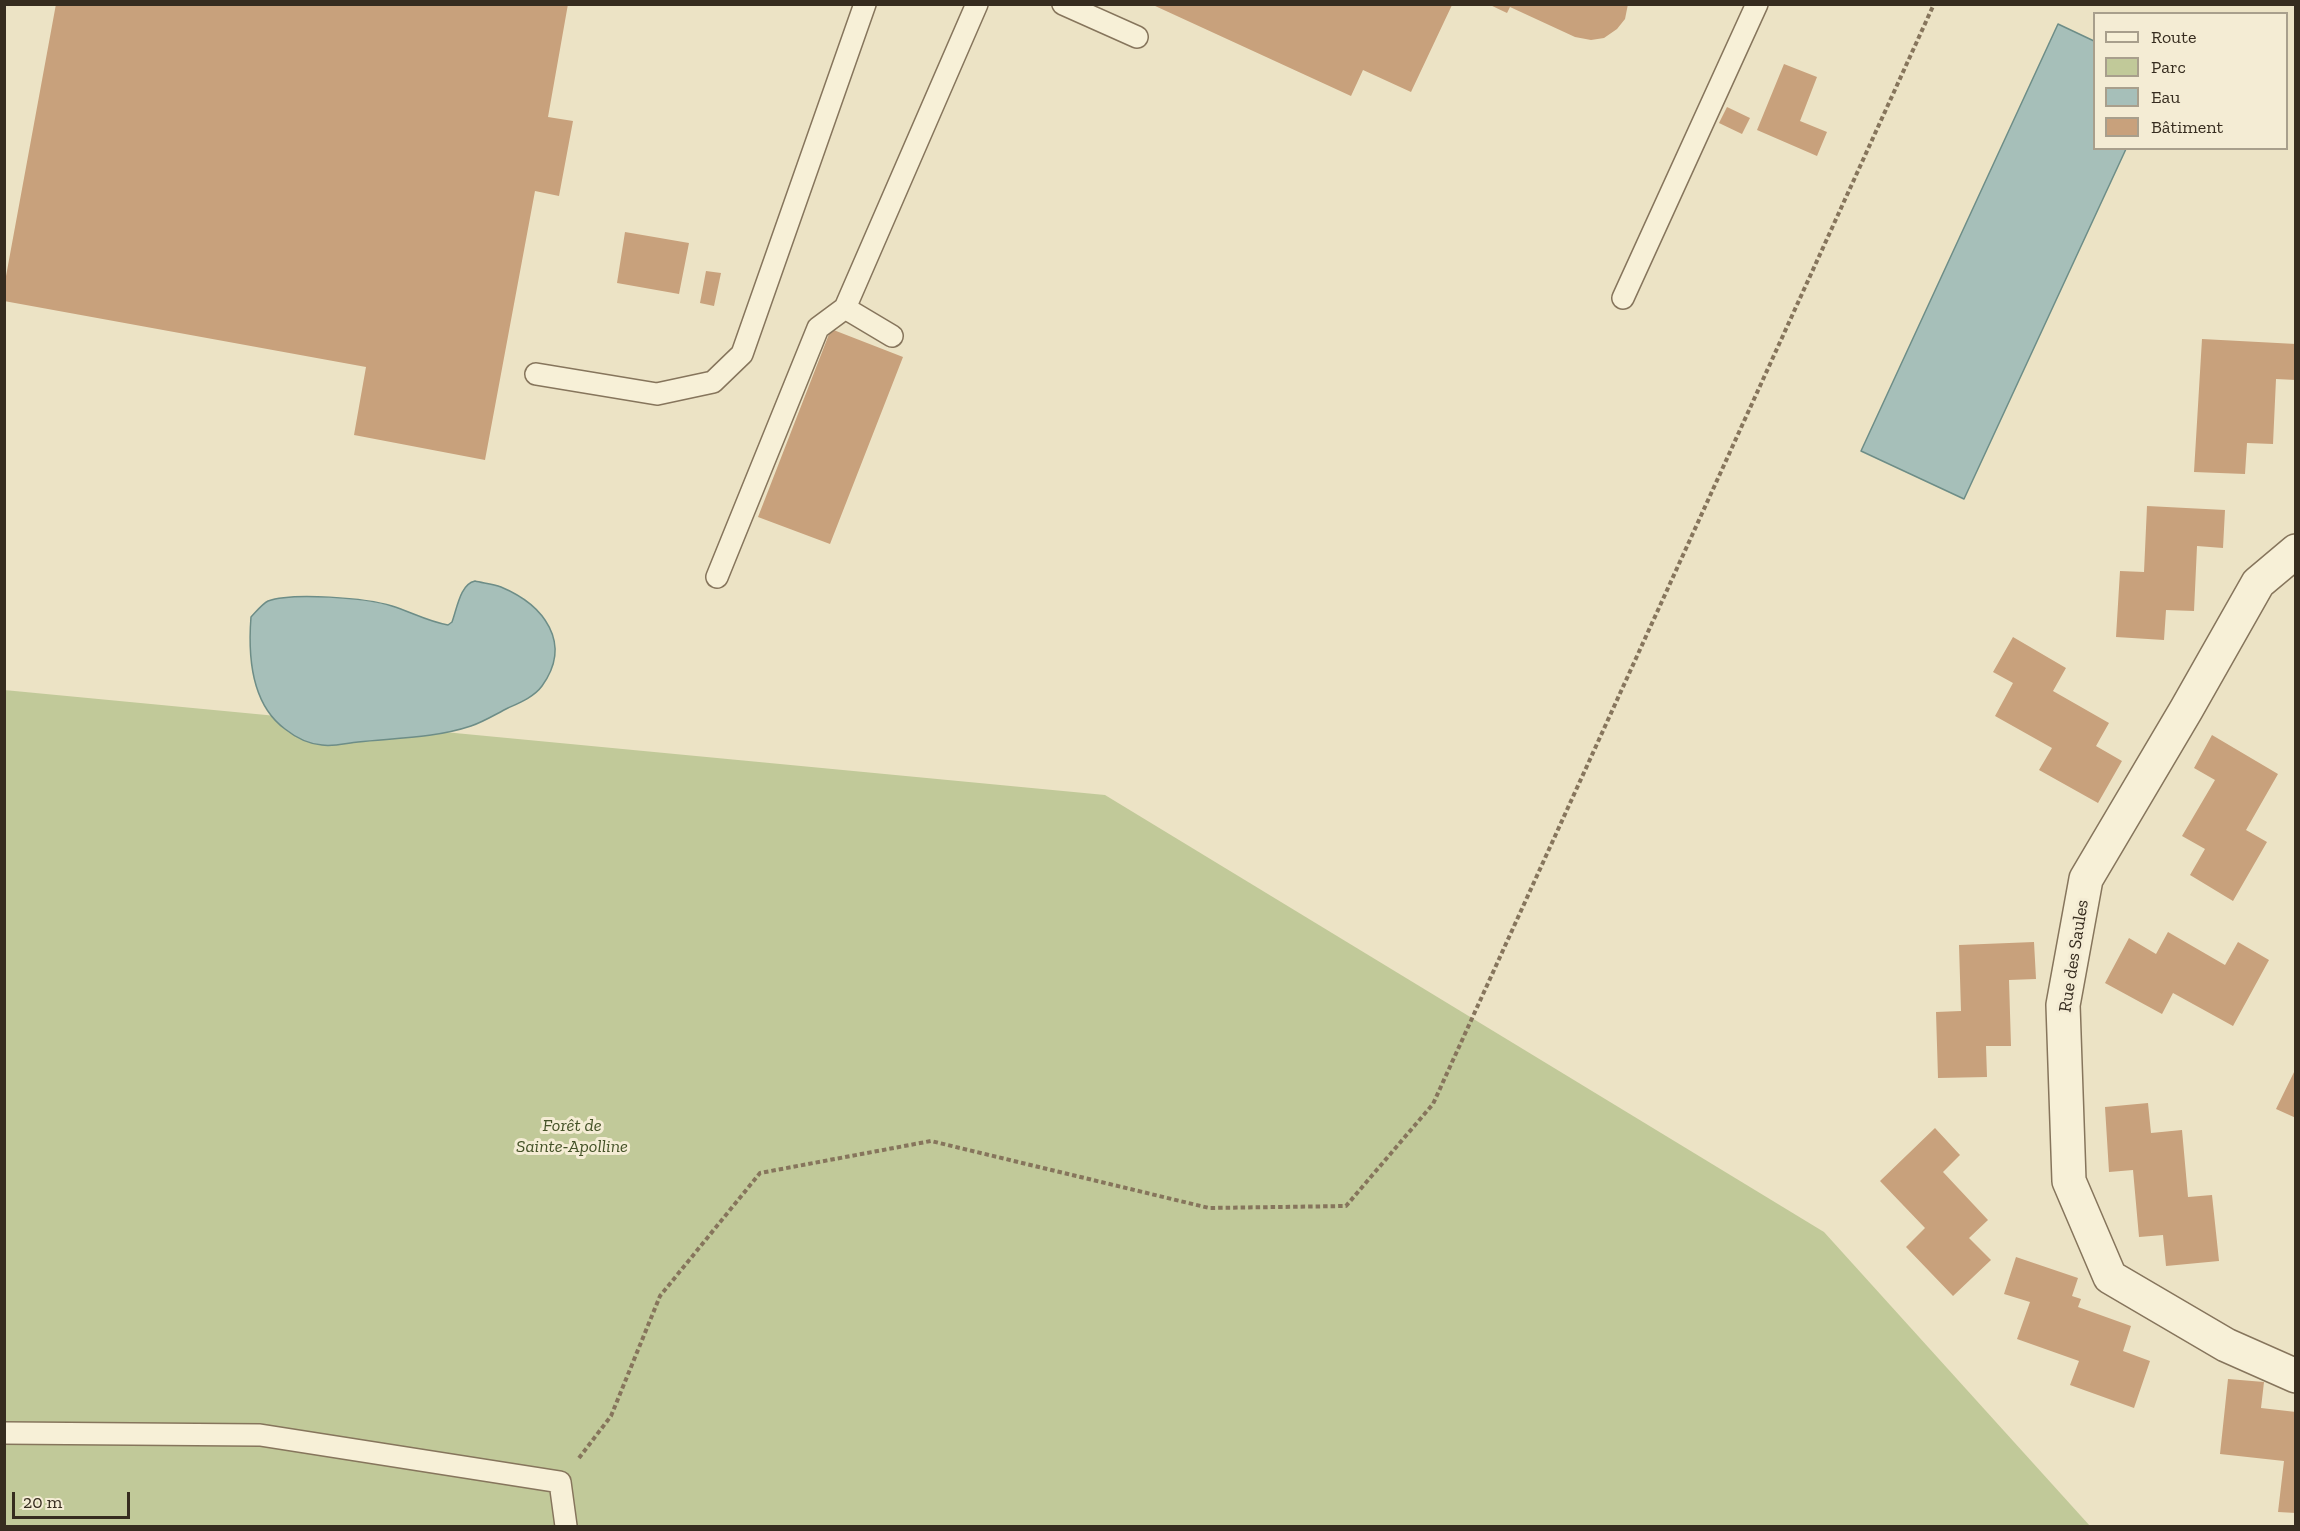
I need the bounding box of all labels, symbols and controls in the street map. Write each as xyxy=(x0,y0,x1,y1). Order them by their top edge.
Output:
legend xyxy=(2093,12,2288,150)
text: Route xyxy=(2151,26,2196,48)
text: Parc xyxy=(2151,56,2186,78)
text: Eau xyxy=(2151,86,2180,108)
text: Bâtiment xyxy=(2151,116,2223,138)
street label: Rue des Saules xyxy=(2054,898,2094,1014)
park label: Forêt de Sainte-Apolline xyxy=(516,1115,628,1158)
scale bar xyxy=(15,1480,134,1518)
text: 20 m xyxy=(23,1491,62,1513)

